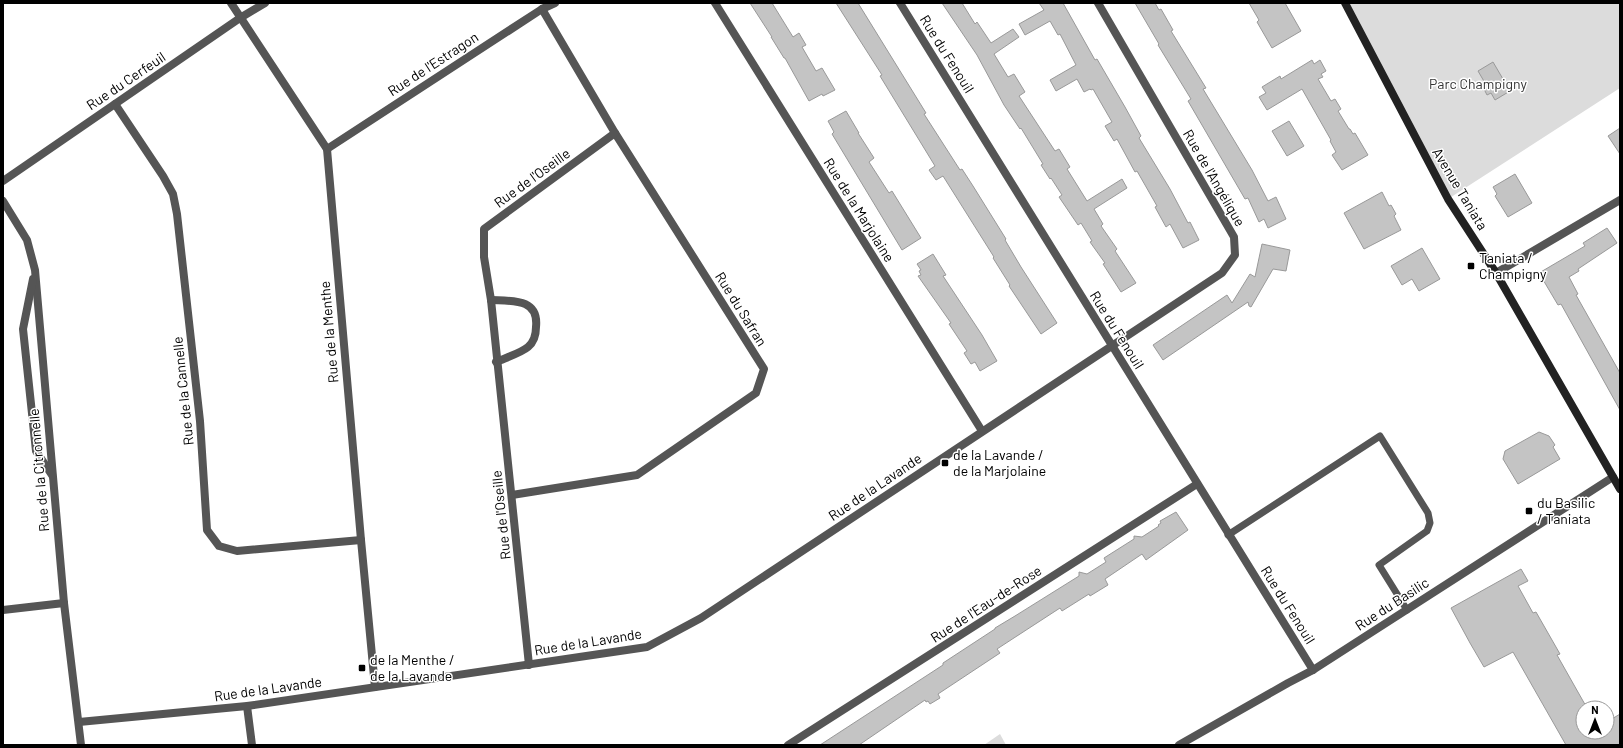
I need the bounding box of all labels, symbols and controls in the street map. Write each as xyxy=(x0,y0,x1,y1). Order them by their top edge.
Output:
street label: Rue du Fenouil xyxy=(917,12,978,96)
street label: Rue de l'Estragon xyxy=(384,28,481,99)
street label: Rue du Cerfeuil xyxy=(83,48,168,113)
park label: Parc Champigny xyxy=(1429,75,1528,92)
street label: Rue de l'Angélique xyxy=(1180,126,1249,229)
street label: Rue de l'Oseille xyxy=(490,144,573,211)
street label: Avenue Taniata xyxy=(1429,145,1492,233)
street label: Rue de la Marjolaine xyxy=(821,155,898,265)
place label: Taniata / Champigny xyxy=(1479,249,1547,282)
marker: Taniata / Champigny xyxy=(1466,261,1476,271)
street label: Rue du Safran xyxy=(712,268,771,349)
street label: Rue de la Menthe xyxy=(316,280,341,384)
street label: Rue du Fenouil xyxy=(1087,288,1148,372)
street label: Rue de la Cannelle xyxy=(168,336,197,446)
street label: Rue de la Citronnelle xyxy=(25,408,52,532)
place label: de la Lavande / de la Marjolaine xyxy=(953,446,1046,479)
street label: Rue de la Lavande xyxy=(825,449,925,524)
marker: de la Lavande / de la Marjolaine xyxy=(940,458,950,468)
street label: Rue de l'Oseille xyxy=(487,470,514,561)
place label: du Basilic / Taniata xyxy=(1537,494,1595,527)
marker: du Basilic / Taniata xyxy=(1524,506,1534,516)
street label: Rue de l'Eau-de-Rose xyxy=(927,561,1044,646)
street label: Rue du Fenouil xyxy=(1258,563,1319,647)
street label: Rue du Basilic xyxy=(1352,573,1432,634)
street label: Rue de la Lavande xyxy=(533,625,643,658)
place label: de la Menthe / de la Lavande xyxy=(370,651,455,684)
marker: de la Menthe / de la Lavande xyxy=(357,663,367,673)
street label: Rue de la Lavande xyxy=(213,673,323,704)
north arrow xyxy=(1575,700,1615,740)
text: N xyxy=(1591,703,1599,716)

